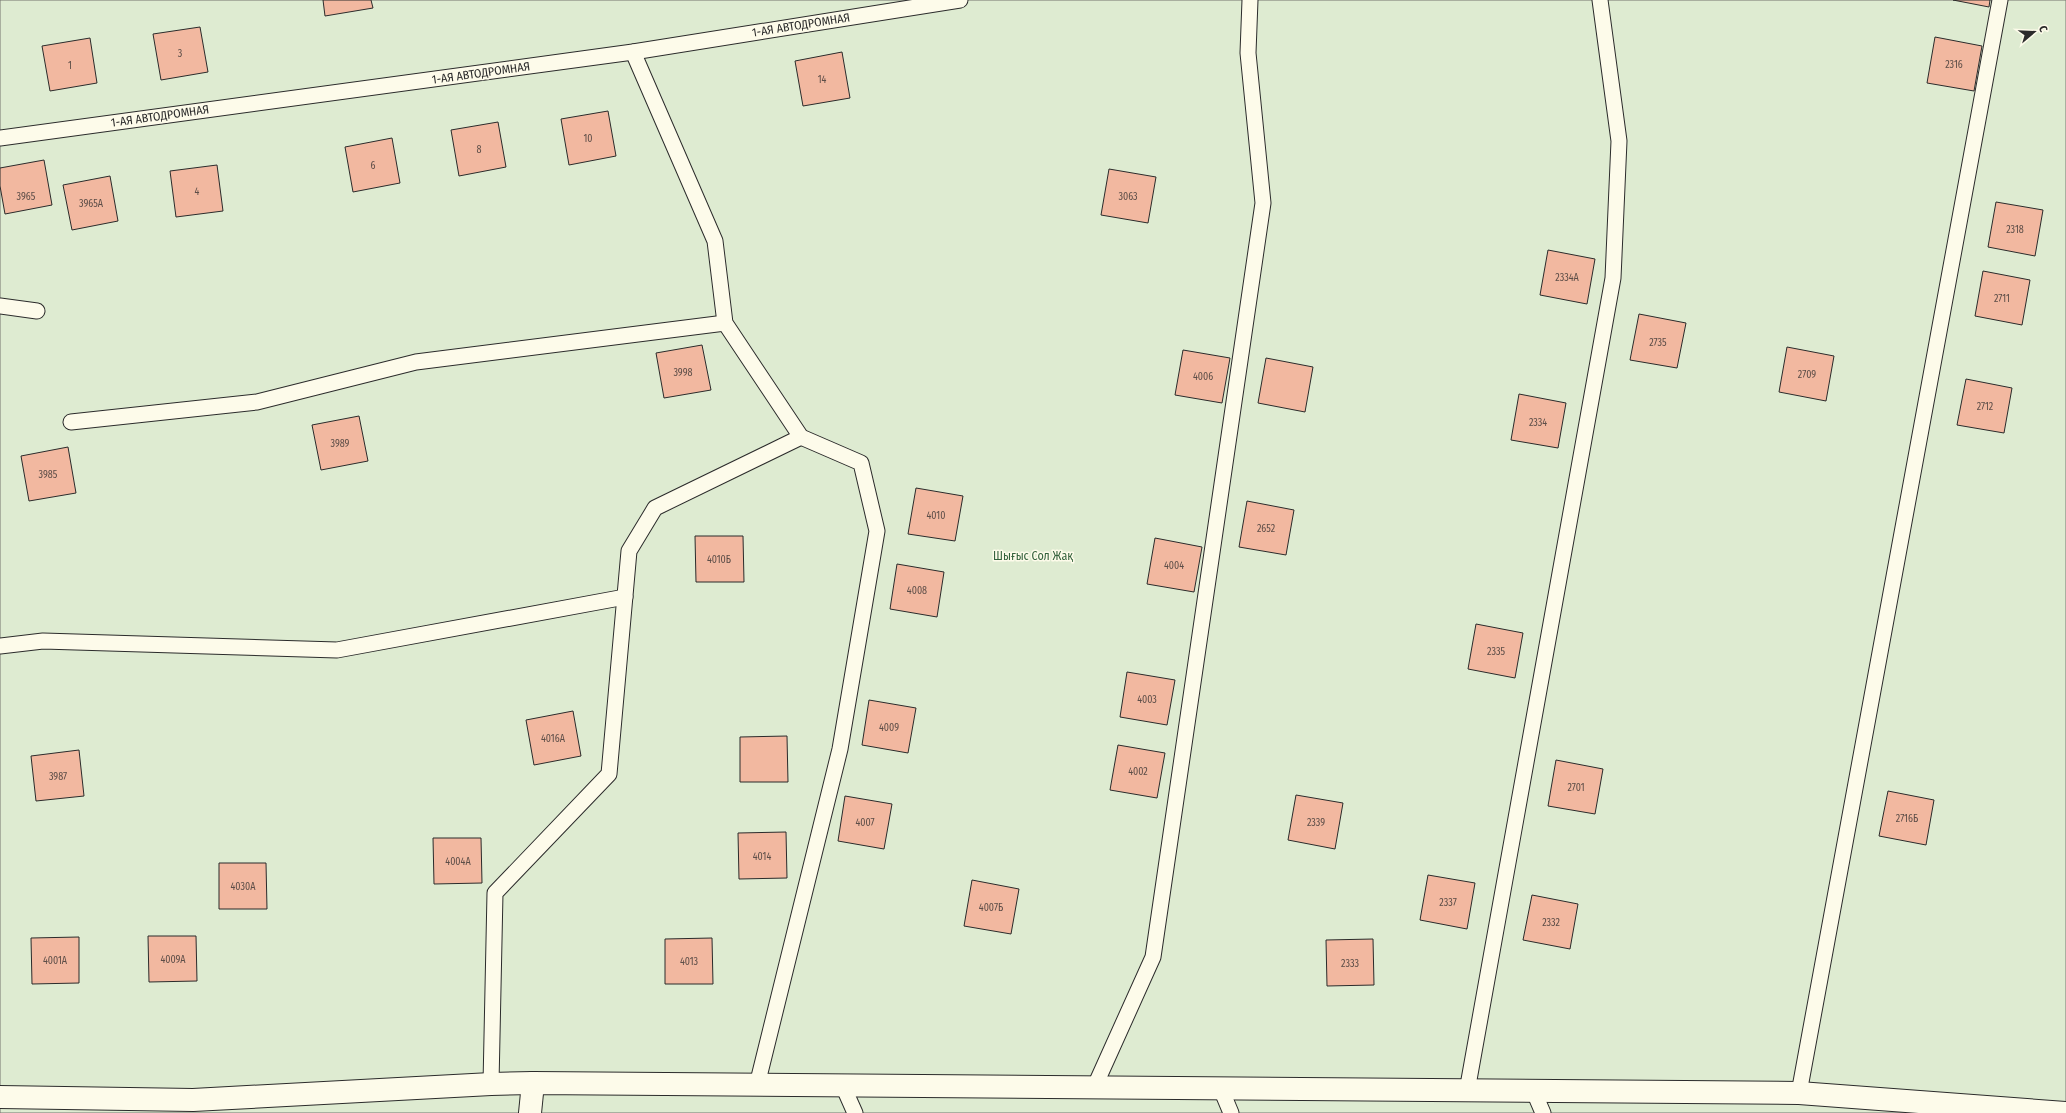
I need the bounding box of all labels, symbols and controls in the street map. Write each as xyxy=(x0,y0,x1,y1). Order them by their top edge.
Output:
street label: 1-АЯ АВТОДРОМНАЯ xyxy=(751,10,851,40)
north arrow xyxy=(2014,12,2054,52)
text: С xyxy=(2036,24,2050,34)
house number: 3 xyxy=(178,48,183,60)
street label: 1-АЯ АВТОДРОМНАЯ xyxy=(431,59,531,87)
house number: 2316 xyxy=(1945,59,1963,71)
house number: 1 xyxy=(68,60,72,72)
house number: 14 xyxy=(818,74,827,86)
street label: 1-АЯ АВТОДРОМНАЯ xyxy=(110,102,210,130)
house number: 10 xyxy=(583,133,593,145)
house number: 8 xyxy=(477,144,482,156)
house number: 6 xyxy=(371,160,376,172)
house number: 4 xyxy=(195,186,200,198)
house number: 3965 xyxy=(17,191,36,203)
house number: 3063 xyxy=(1118,191,1138,203)
house number: 3965А xyxy=(79,198,104,210)
house number: 2318 xyxy=(2006,224,2024,236)
house number: 2334А xyxy=(1555,272,1579,284)
house number: 2711 xyxy=(1994,293,2010,305)
house number: 2735 xyxy=(1649,337,1667,349)
house number: 3998 xyxy=(673,367,693,379)
house number: 2709 xyxy=(1798,369,1816,381)
house number: 4006 xyxy=(1193,371,1213,383)
house number: 2712 xyxy=(1977,401,1994,413)
house number: 2334 xyxy=(1529,417,1547,429)
house number: 3989 xyxy=(331,438,350,450)
house number: 3985 xyxy=(39,469,58,481)
house number: 4010 xyxy=(927,510,945,522)
house number: 2652 xyxy=(1257,523,1276,535)
park label: Шығыс Сол Жақ xyxy=(993,549,1073,563)
house number: 4010Б xyxy=(707,554,731,566)
house number: 4004 xyxy=(1164,560,1184,572)
house number: 4008 xyxy=(907,585,927,597)
house number: 2335 xyxy=(1487,646,1505,658)
house number: 4003 xyxy=(1137,694,1157,706)
house number: 4009 xyxy=(879,722,899,734)
house number: 4016А xyxy=(541,733,566,745)
house number: 4002 xyxy=(1128,766,1148,778)
house number: 3987 xyxy=(49,771,67,783)
house number: 2701 xyxy=(1567,782,1585,794)
house number: 2716Б xyxy=(1896,813,1918,825)
house number: 4007 xyxy=(855,817,875,829)
house number: 2339 xyxy=(1307,817,1325,829)
house number: 4014 xyxy=(753,851,771,863)
house number: 4004А xyxy=(445,856,471,868)
house number: 4030А xyxy=(231,881,256,893)
house number: 2337 xyxy=(1439,897,1457,909)
house number: 4007Б xyxy=(979,902,1003,914)
house number: 2332 xyxy=(1542,917,1560,929)
house number: 4009А xyxy=(160,954,186,966)
house number: 4001А xyxy=(43,955,68,967)
house number: 4013 xyxy=(680,956,699,968)
house number: 2333 xyxy=(1341,958,1359,970)

